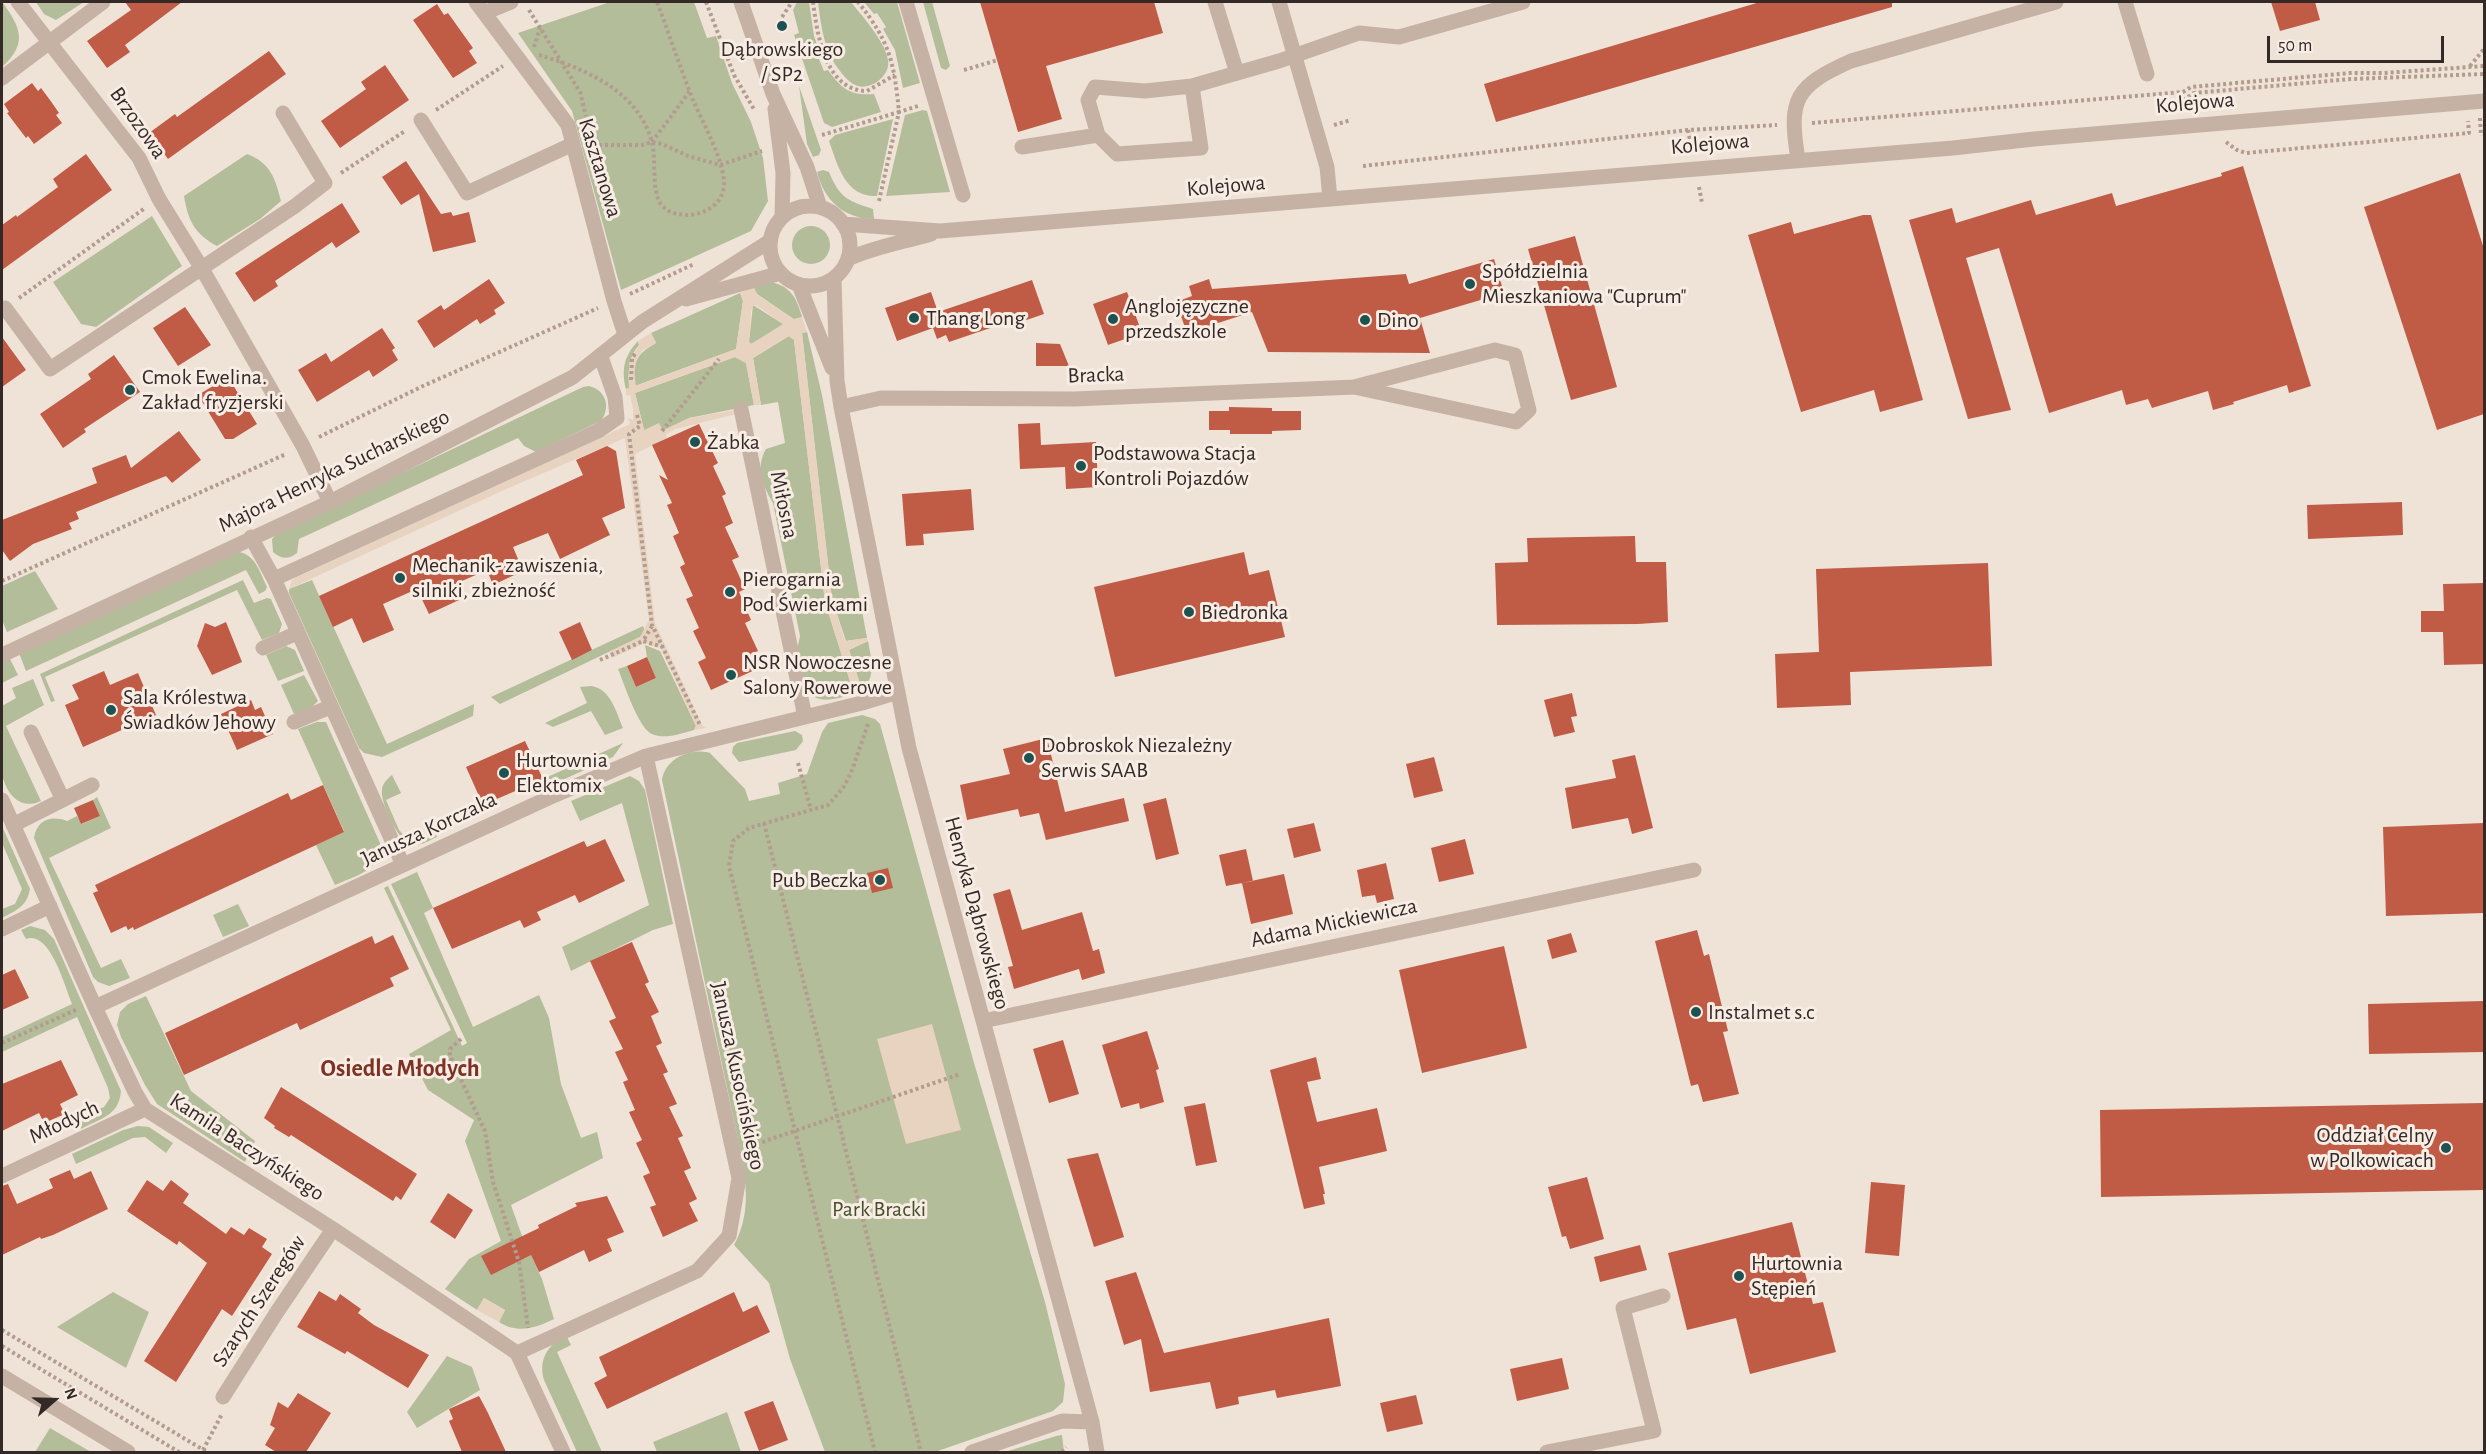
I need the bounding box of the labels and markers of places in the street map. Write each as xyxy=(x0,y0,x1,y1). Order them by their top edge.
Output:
marker: Dąbrowskiego / SP2 xyxy=(775,19,789,33)
place label: Dąbrowskiego / SP2 xyxy=(721,36,843,88)
place label: Spółdzielnia Mieszkaniowa "Cuprum" xyxy=(1482,258,1687,310)
marker: Spółdzielnia Mieszkaniowa "Cuprum" xyxy=(1463,277,1477,291)
place label: Anglojęzyczne przedszkole xyxy=(1125,293,1249,344)
place label: Thang Long xyxy=(926,305,1025,331)
place label: Dino xyxy=(1377,307,1419,333)
marker: Thang Long xyxy=(907,311,921,325)
marker: Anglojęzyczne przedszkole xyxy=(1106,312,1120,326)
marker: Dino xyxy=(1358,313,1372,327)
place label: Cmok Ewelina. Zakład fryzjerski xyxy=(142,364,284,416)
marker: Cmok Ewelina. Zakład fryzjerski xyxy=(123,383,137,397)
place label: Żabka xyxy=(707,429,760,455)
marker: Żabka xyxy=(688,435,702,449)
place label: Podstawowa Stacja Kontroli Pojazdów xyxy=(1093,440,1256,492)
marker: Podstawowa Stacja Kontroli Pojazdów xyxy=(1074,459,1088,473)
place label: Mechanik- zawiszenia, silniki, zbieżność xyxy=(412,552,603,604)
place label: Pierogarnia Pod Świerkami xyxy=(742,566,868,618)
marker: Mechanik- zawiszenia, silniki, zbieżność xyxy=(393,571,407,585)
marker: Pierogarnia Pod Świerkami xyxy=(723,585,737,599)
place label: Biedronka xyxy=(1201,599,1288,625)
marker: Biedronka xyxy=(1182,605,1196,619)
place label: NSR Nowoczesne Salony Rowerowe xyxy=(743,649,892,700)
marker: NSR Nowoczesne Salony Rowerowe xyxy=(724,668,738,682)
place label: Sala Królestwa Świadków Jehowy xyxy=(123,684,276,736)
marker: Sala Królestwa Świadków Jehowy xyxy=(104,703,118,717)
place label: Dobroskok Niezależny Serwis SAAB xyxy=(1041,732,1232,784)
place label: Hurtownia Elektomix xyxy=(516,747,608,798)
marker: Dobroskok Niezależny Serwis SAAB xyxy=(1022,751,1036,765)
marker: Hurtownia Elektomix xyxy=(497,766,511,780)
place label: Pub Beczka xyxy=(772,867,868,893)
marker: Pub Beczka xyxy=(873,873,887,887)
place label: Instalmet s.c xyxy=(1708,999,1814,1025)
marker: Instalmet s.c xyxy=(1689,1005,1703,1019)
place label: Oddział Celny w Polkowicach xyxy=(2310,1122,2434,1174)
marker: Oddział Celny w Polkowicach xyxy=(2439,1141,2453,1155)
place label: Hurtownia Stępień xyxy=(1751,1250,1843,1302)
marker: Hurtownia Stępień xyxy=(1732,1269,1746,1283)

